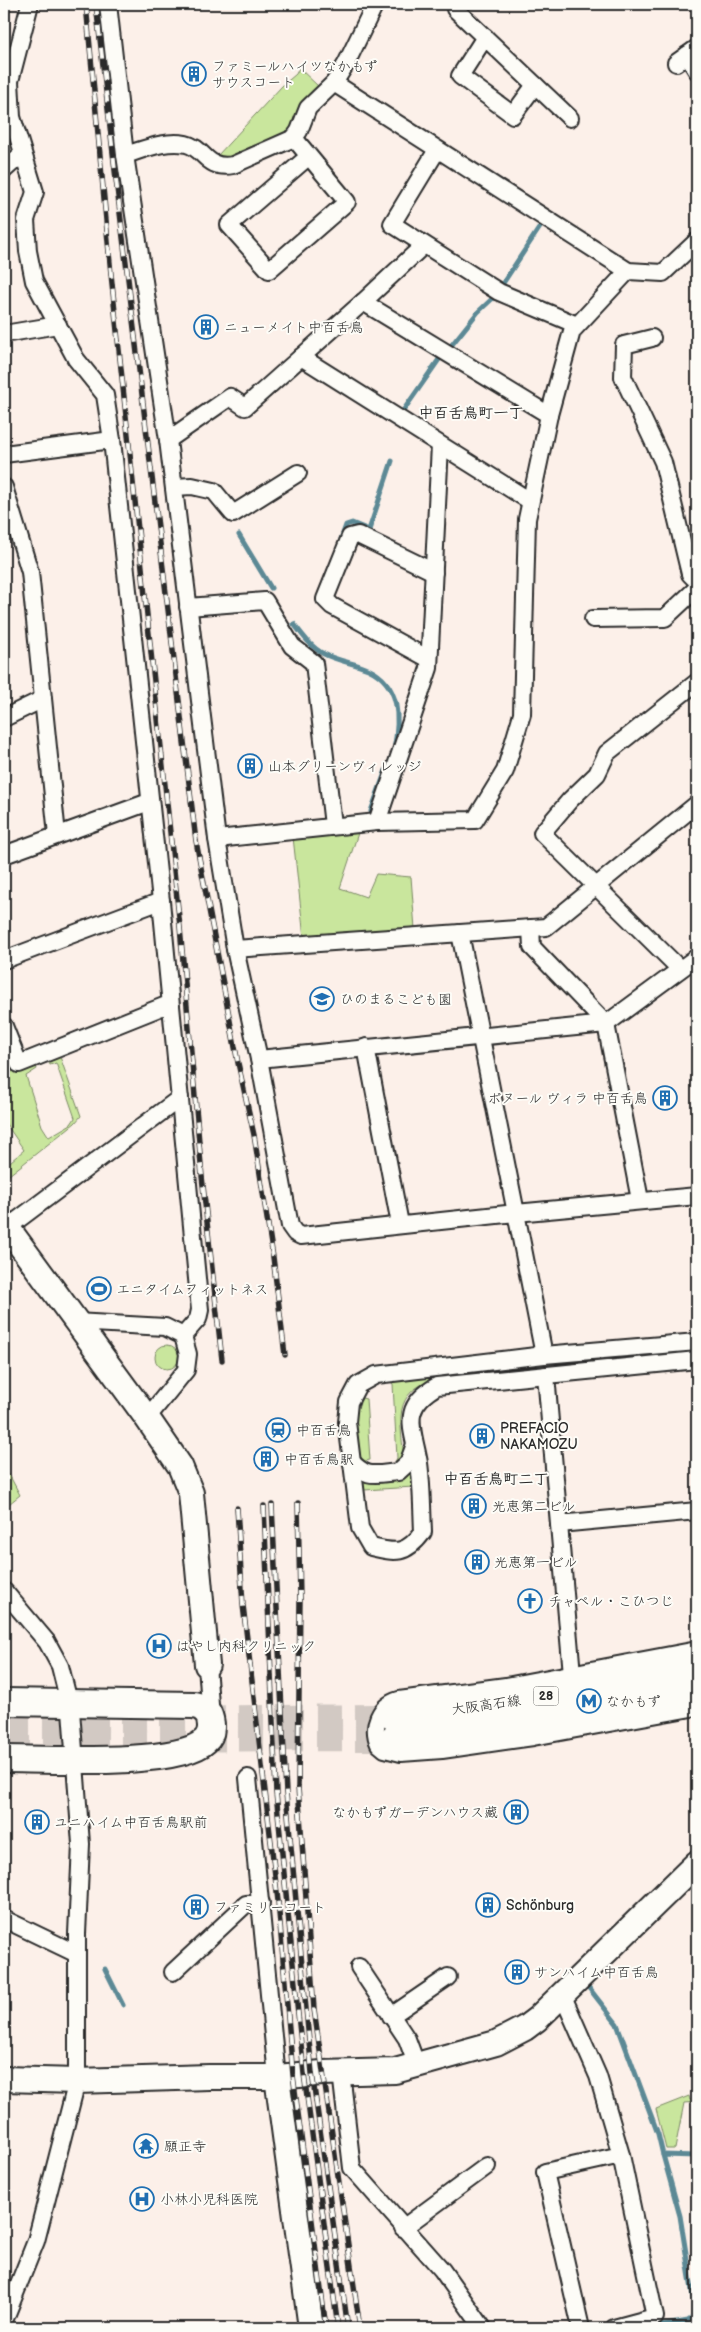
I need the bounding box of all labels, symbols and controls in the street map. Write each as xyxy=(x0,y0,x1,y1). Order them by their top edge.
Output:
place label: ファミールハイツなかもず サウスコート xyxy=(212,58,378,91)
building icon: ファミールハイツなかもず サウスコート xyxy=(181,61,207,87)
building icon: ニューメイト中百舌鳥 xyxy=(193,314,219,340)
place label: ニューメイト中百舌鳥 xyxy=(224,319,364,336)
district label: 中百舌鳥町一丁 xyxy=(418,404,524,423)
building icon: 山本グリーンヴィレッジ xyxy=(237,753,263,779)
place label: 山本グリーンヴィレッジ xyxy=(268,758,421,775)
school or university icon: ひのまるこども園 xyxy=(309,986,335,1012)
place label: ひのまるこども園 xyxy=(340,991,452,1008)
building icon: ボヌール ヴィラ 中百舌鳥 xyxy=(652,1085,678,1111)
place label: ボヌール ヴィラ 中百舌鳥 xyxy=(487,1090,648,1107)
sports icon: エニタイムフィットネス xyxy=(86,1276,112,1302)
place label: エニタイムフィットネス xyxy=(116,1281,268,1298)
station icon: 中百舌鳥 xyxy=(265,1417,291,1443)
place label: PREFACIO NAKAMOZU xyxy=(500,1420,578,1453)
place label: 中百舌鳥 xyxy=(296,1422,352,1439)
building icon: PREFACIO NAKAMOZU xyxy=(469,1423,495,1449)
building icon: 中百舌鳥駅 xyxy=(253,1446,279,1472)
place label: 中百舌鳥駅 xyxy=(284,1451,354,1468)
district label: 中百舌鳥町二丁 xyxy=(443,1470,549,1489)
building icon: 光恵第二ビル xyxy=(461,1493,487,1519)
place label: 光恵第二ビル xyxy=(492,1498,576,1515)
building icon: 光恵第一ビル xyxy=(464,1549,490,1575)
place label: 光恵第一ビル xyxy=(494,1554,578,1571)
church icon: チャペル・こひつじ xyxy=(517,1588,543,1614)
place label: チャペル・こひつじ xyxy=(548,1593,674,1610)
hospital icon: はやし内科クリニック xyxy=(146,1633,172,1659)
place label: はやし内科クリニック xyxy=(176,1638,316,1655)
road number: 28 xyxy=(534,1686,558,1705)
metro station icon: なかもず xyxy=(576,1688,602,1714)
street label: 大阪高石線 xyxy=(450,1692,522,1718)
place label: なかもず xyxy=(606,1693,661,1710)
building icon: なかもずガーデンハウス藏 xyxy=(503,1799,529,1825)
place label: なかもずガーデンハウス藏 xyxy=(332,1804,498,1821)
building icon: ユニハイム中百舌鳥駅前 xyxy=(24,1809,50,1835)
place label: ユニハイム中百舌鳥駅前 xyxy=(54,1814,207,1831)
building icon: Schönburg xyxy=(475,1892,501,1918)
building icon: ファミリーコート xyxy=(183,1894,209,1920)
place label: Schönburg xyxy=(506,1897,574,1914)
place label: ファミリーコート xyxy=(214,1899,326,1916)
building icon: サンハイム中百舌鳥 xyxy=(504,1959,530,1985)
place label: サンハイム中百舌鳥 xyxy=(534,1964,659,1981)
temple icon: 願正寺 xyxy=(133,2133,159,2159)
place label: 願正寺 xyxy=(164,2138,206,2155)
hospital icon: 小林小児科医院 xyxy=(129,2186,155,2212)
place label: 小林小児科医院 xyxy=(160,2191,258,2208)

